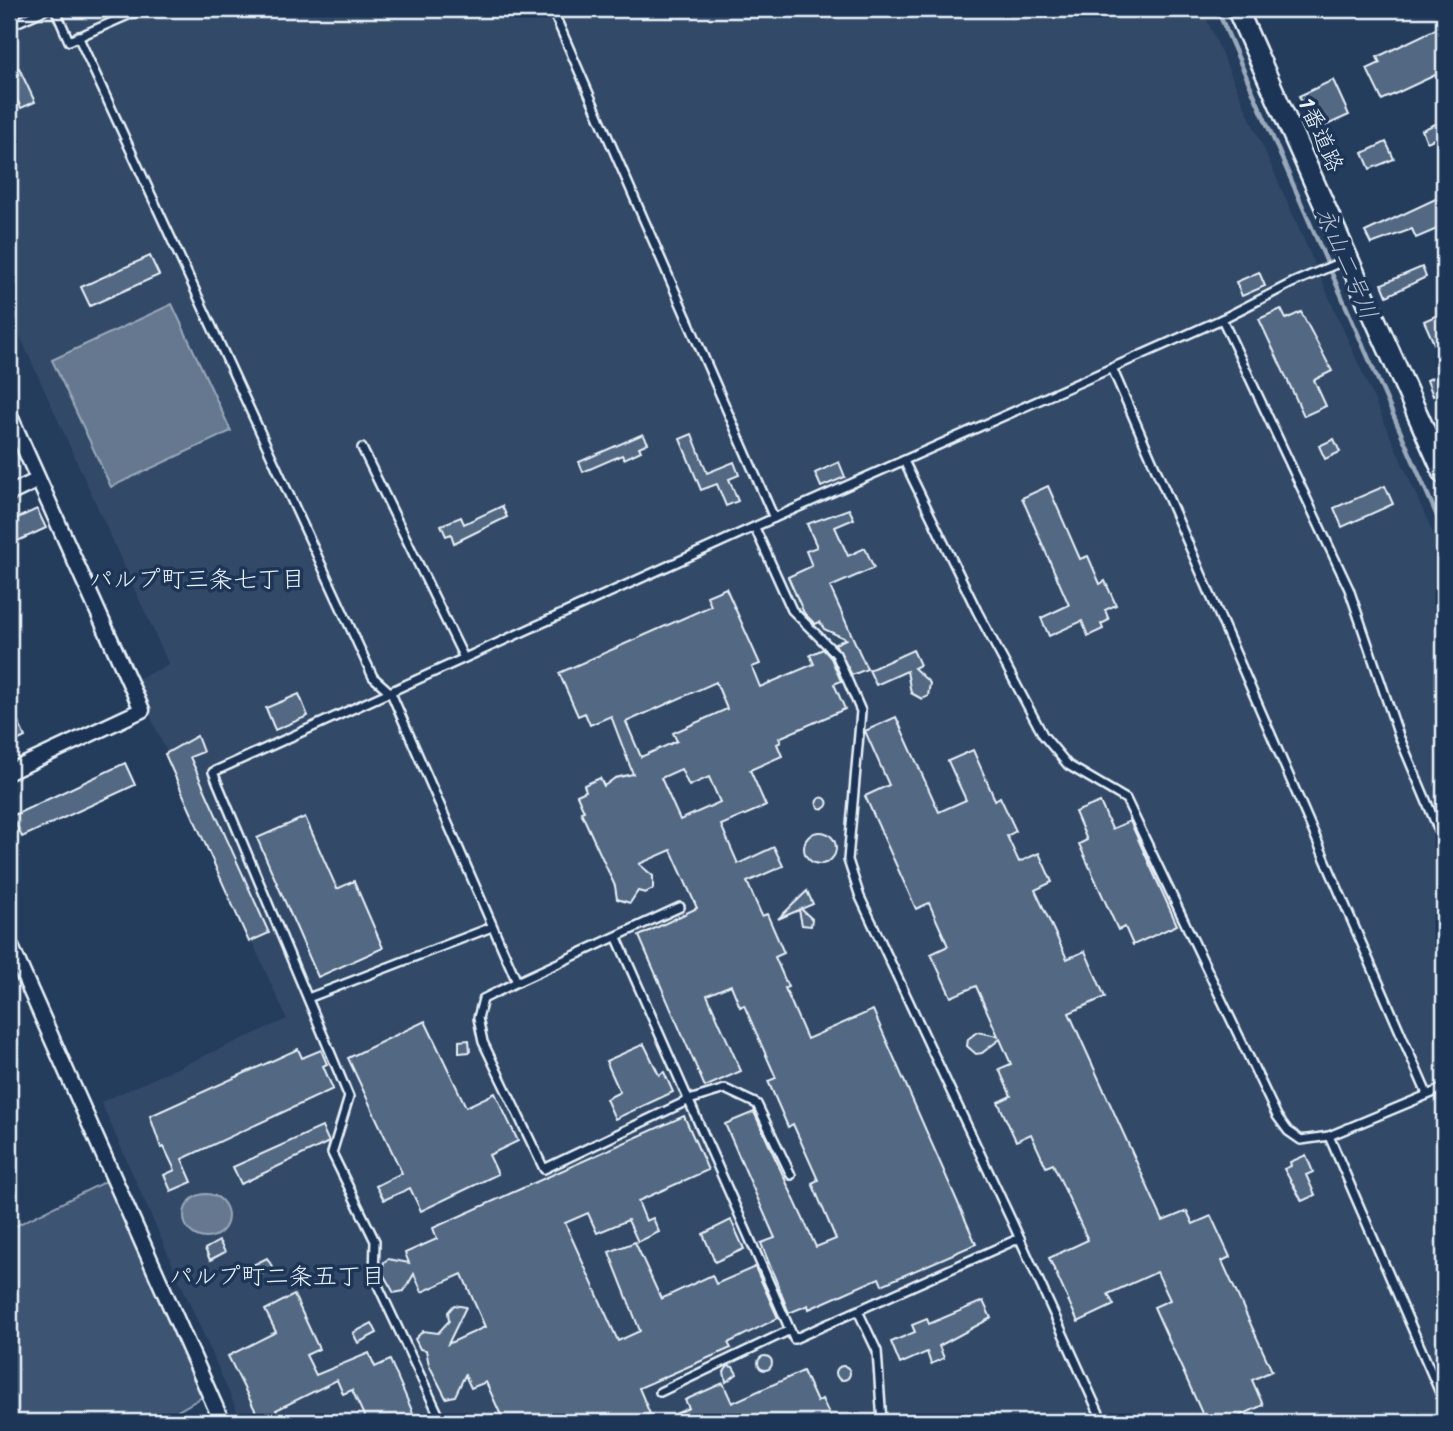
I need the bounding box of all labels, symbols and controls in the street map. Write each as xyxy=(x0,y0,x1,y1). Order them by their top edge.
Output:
street label: 1番道路 xyxy=(1286,91,1356,179)
water label: 永山二号川 xyxy=(1304,200,1390,326)
district label: パルプ町三条七丁目 xyxy=(89,558,305,600)
district label: パルプ町二条五丁目 xyxy=(169,1255,385,1297)

